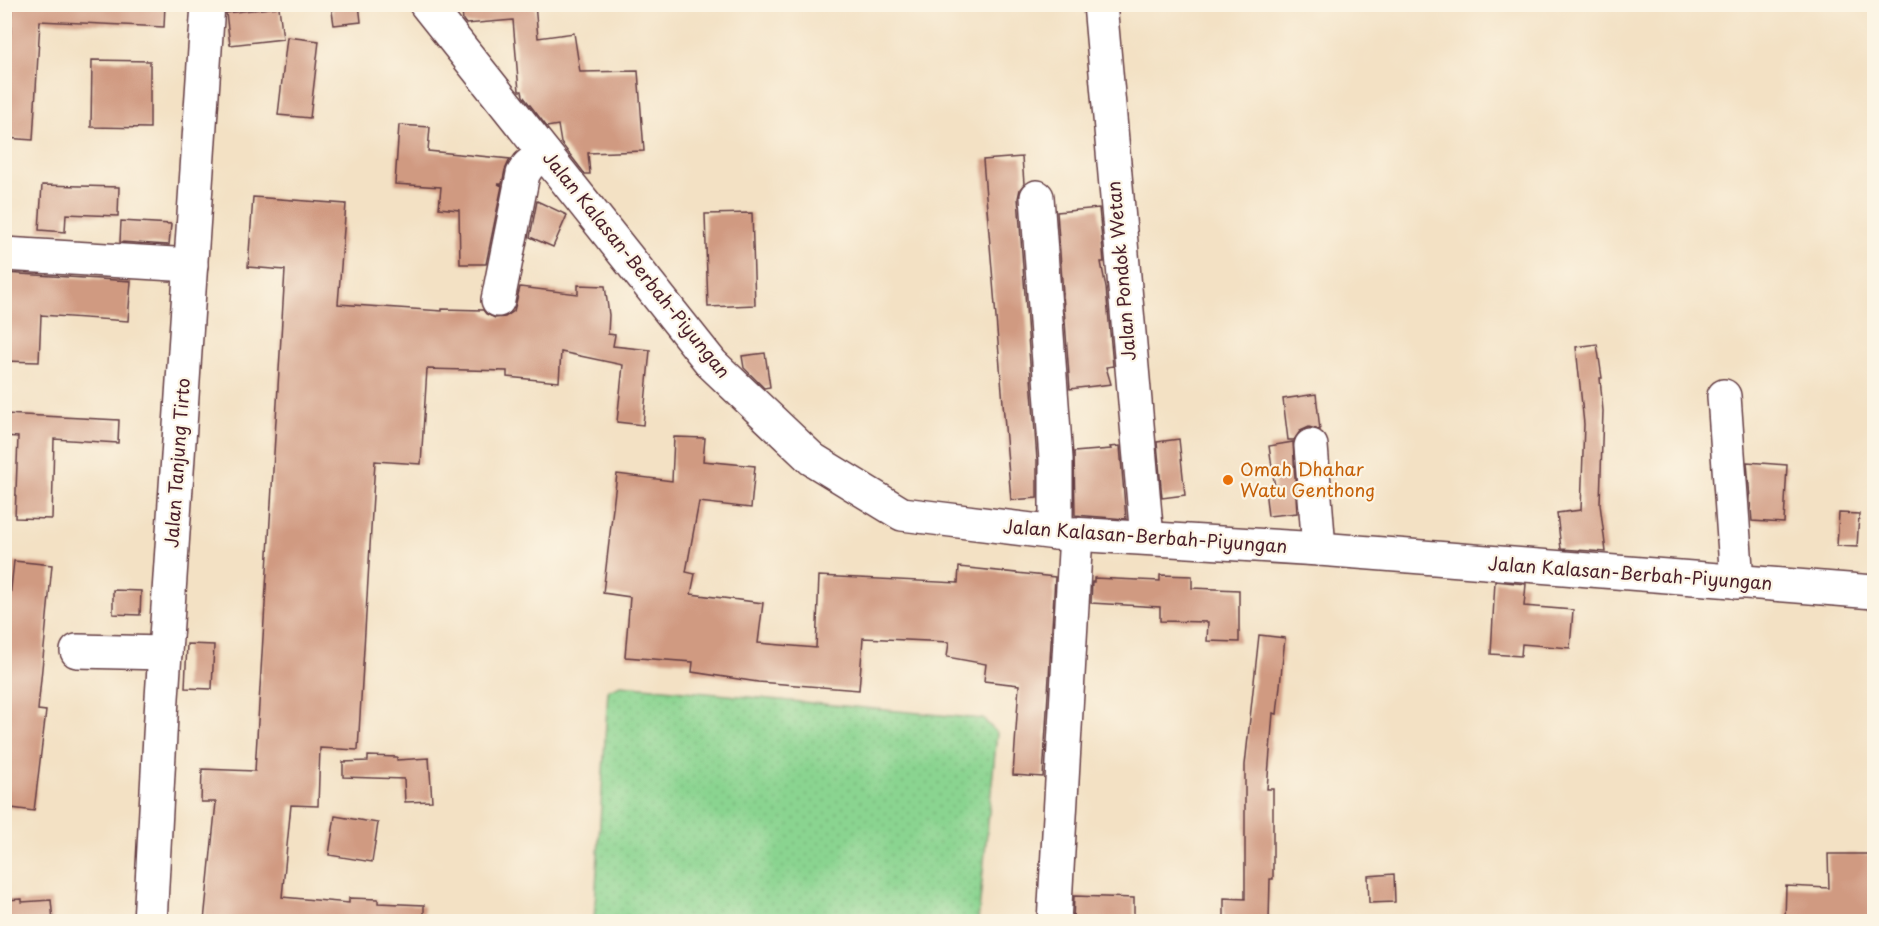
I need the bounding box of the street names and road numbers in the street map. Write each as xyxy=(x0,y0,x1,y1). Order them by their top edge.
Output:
street label: Jalan Kalasan-Berbah-Piyungan xyxy=(537,145,737,383)
street label: Jalan Pondok Wetan xyxy=(1099,180,1142,362)
street label: Jalan Tanjung Tirto xyxy=(157,377,196,549)
street label: Jalan Kalasan-Berbah-Piyungan xyxy=(1002,512,1288,559)
street label: Jalan Kalasan-Berbah-Piyungan xyxy=(1487,549,1773,596)

